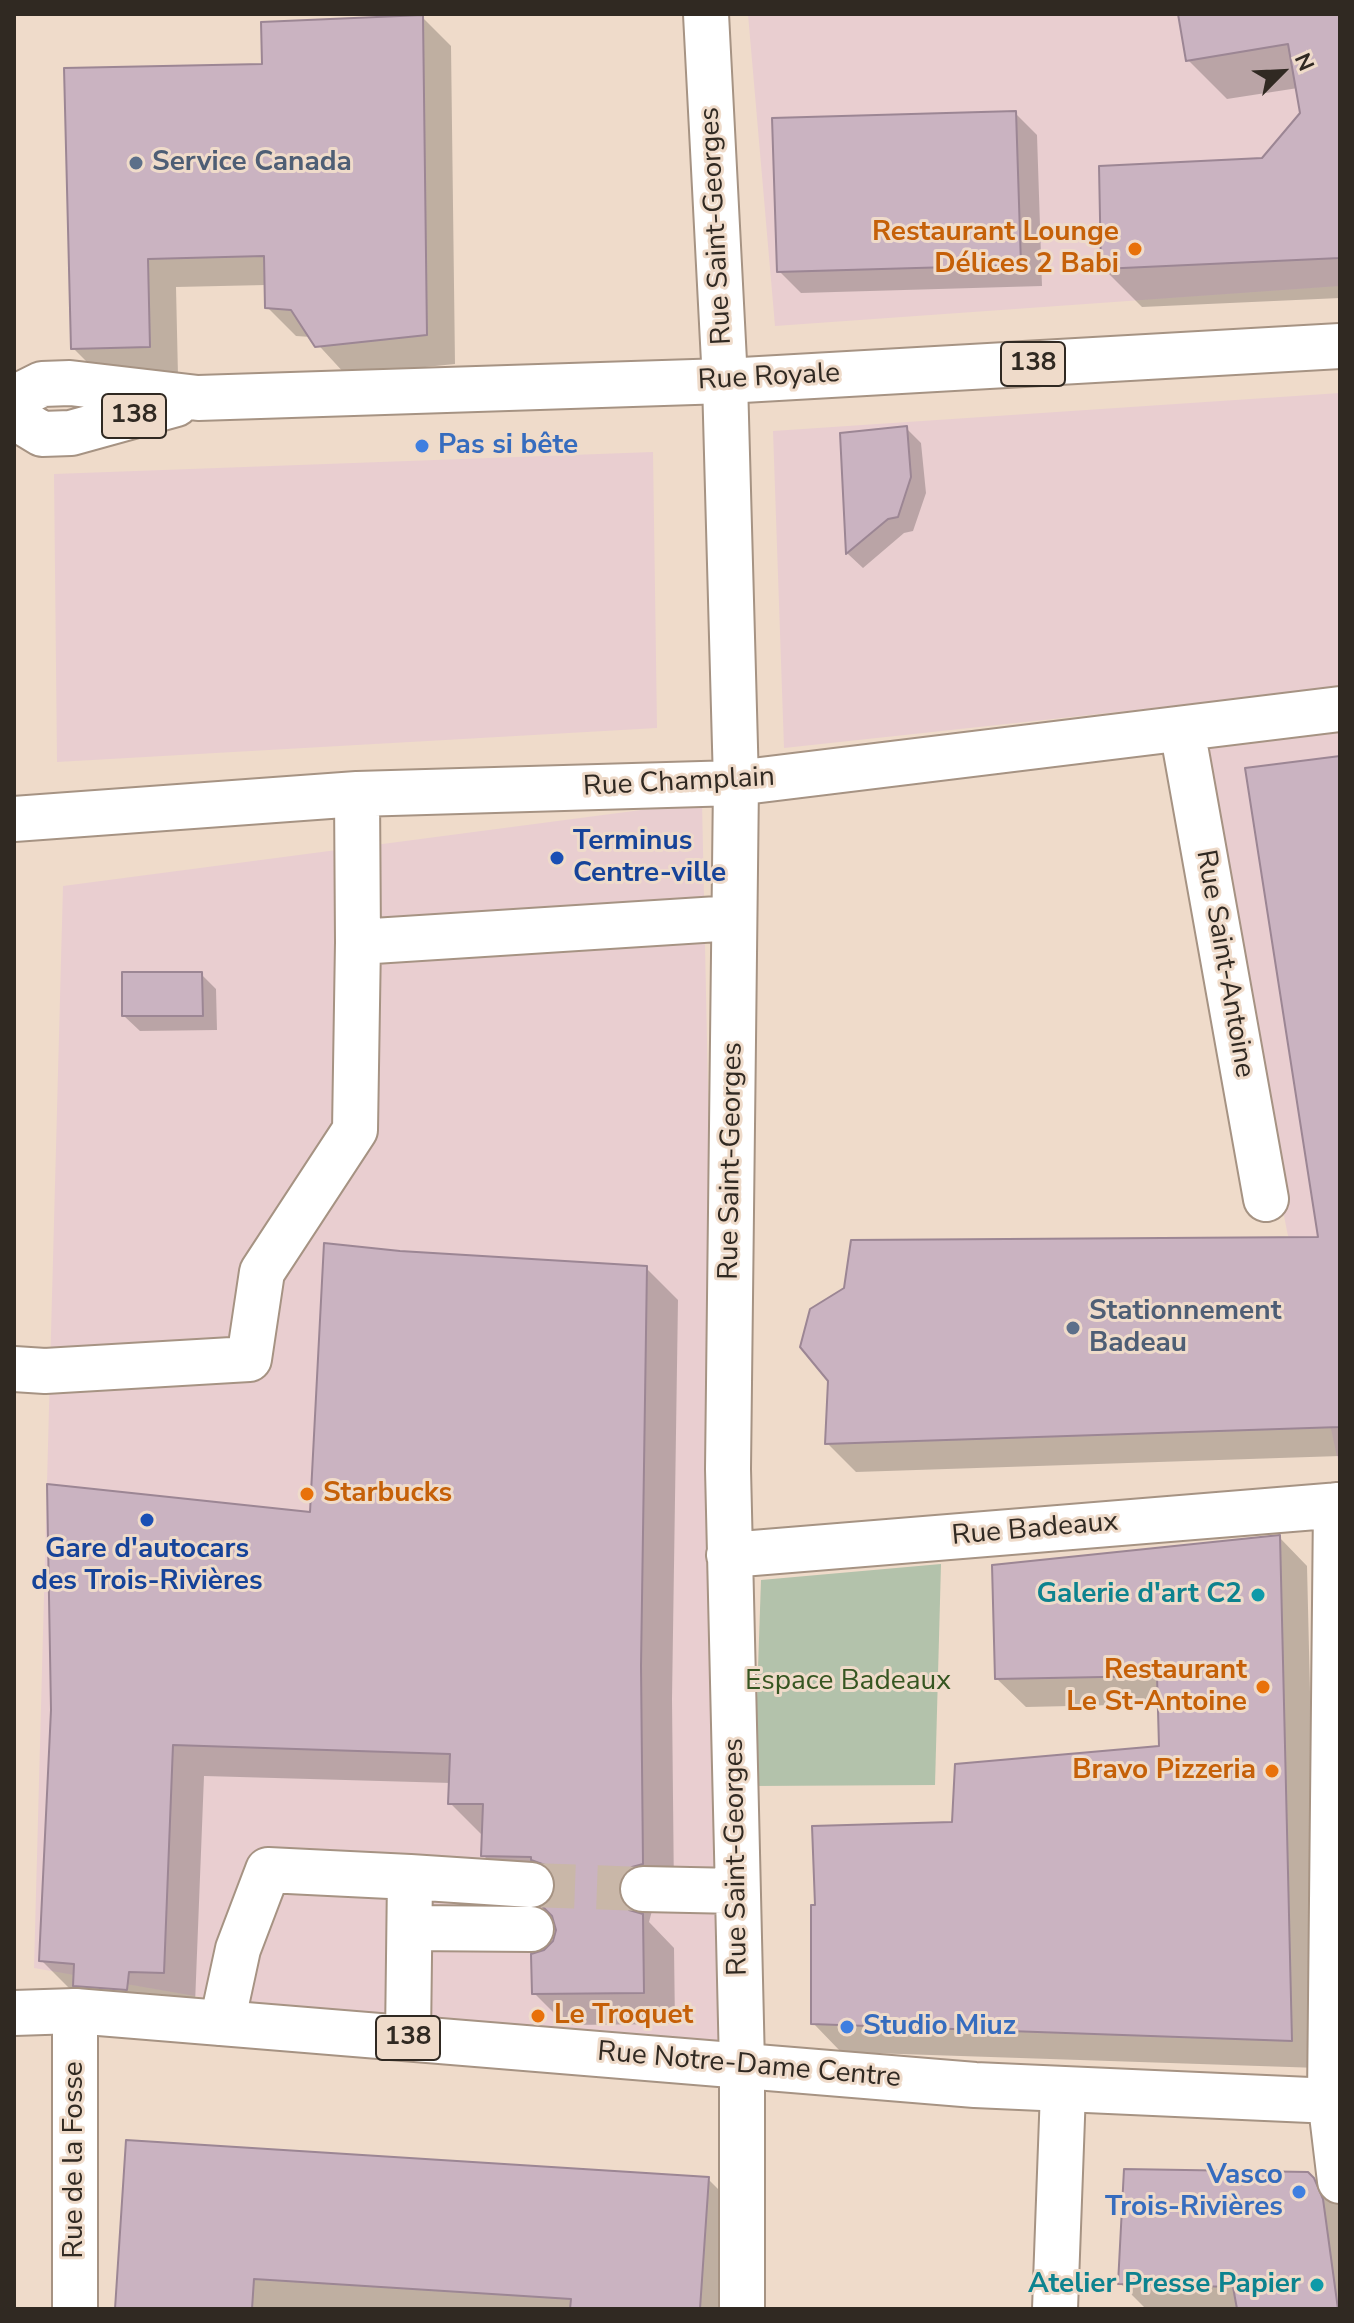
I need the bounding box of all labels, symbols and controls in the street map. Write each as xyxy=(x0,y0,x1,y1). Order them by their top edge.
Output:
north arrow xyxy=(1242,32,1322,112)
text: N xyxy=(1287,49,1321,76)
street label: Rue Saint-Georges xyxy=(694,106,740,346)
place label: Service Canada xyxy=(152,146,352,180)
marker: Service Canada xyxy=(127,154,145,172)
place label: Restaurant Lounge Délices 2 Babi xyxy=(872,216,1119,282)
marker: Restaurant Lounge Délices 2 Babi xyxy=(1126,240,1144,258)
road number: 138 xyxy=(1001,342,1065,386)
street label: Rue Royale xyxy=(697,357,841,399)
road number: 138 xyxy=(102,394,166,438)
place label: Pas si bête xyxy=(438,429,578,463)
marker: Pas si bête xyxy=(413,437,431,455)
street label: Rue Champlain xyxy=(582,761,776,805)
place label: Terminus Centre-ville xyxy=(573,825,726,891)
street label: Rue Saint-Antoine xyxy=(1187,847,1261,1081)
marker: Terminus Centre-ville xyxy=(548,849,566,867)
street label: Rue Saint-Georges xyxy=(713,1042,751,1280)
place label: Stationnement Badeau xyxy=(1089,1295,1281,1361)
marker: Stationnement Badeau xyxy=(1064,1319,1082,1337)
place label: Starbucks xyxy=(323,1477,452,1511)
marker: Starbucks xyxy=(298,1485,316,1503)
street label: Rue Badeaux xyxy=(950,1506,1120,1554)
marker: Gare d'autocars des Trois-Rivières xyxy=(138,1511,156,1529)
place label: Gare d'autocars des Trois-Rivières xyxy=(31,1533,263,1599)
place label: Galerie d'art C2 xyxy=(1036,1578,1242,1612)
marker: Galerie d'art C2 xyxy=(1249,1586,1267,1604)
place label: Restaurant Le St-Antoine xyxy=(1066,1654,1247,1720)
park label: Espace Badeaux xyxy=(745,1665,951,1699)
marker: Restaurant Le St-Antoine xyxy=(1254,1678,1272,1696)
street label: Rue Saint-Georges xyxy=(718,1738,756,1976)
place label: Bravo Pizzeria xyxy=(1072,1754,1256,1788)
marker: Bravo Pizzeria xyxy=(1263,1762,1281,1780)
place label: Le Troquet xyxy=(554,1999,693,2033)
marker: Le Troquet xyxy=(529,2007,547,2025)
place label: Studio Miuz xyxy=(863,2010,1016,2044)
road number: 138 xyxy=(376,2016,440,2060)
marker: Studio Miuz xyxy=(838,2018,856,2036)
street label: Rue Notre-Dame Centre xyxy=(596,2036,902,2096)
street label: Rue de la Fosse xyxy=(58,2061,92,2259)
place label: Vasco Trois-Rivières xyxy=(1105,2159,1283,2225)
marker: Vasco Trois-Rivières xyxy=(1290,2183,1308,2201)
place label: Atelier Presse Papier xyxy=(1028,2268,1301,2302)
marker: Atelier Presse Papier xyxy=(1308,2276,1326,2294)

